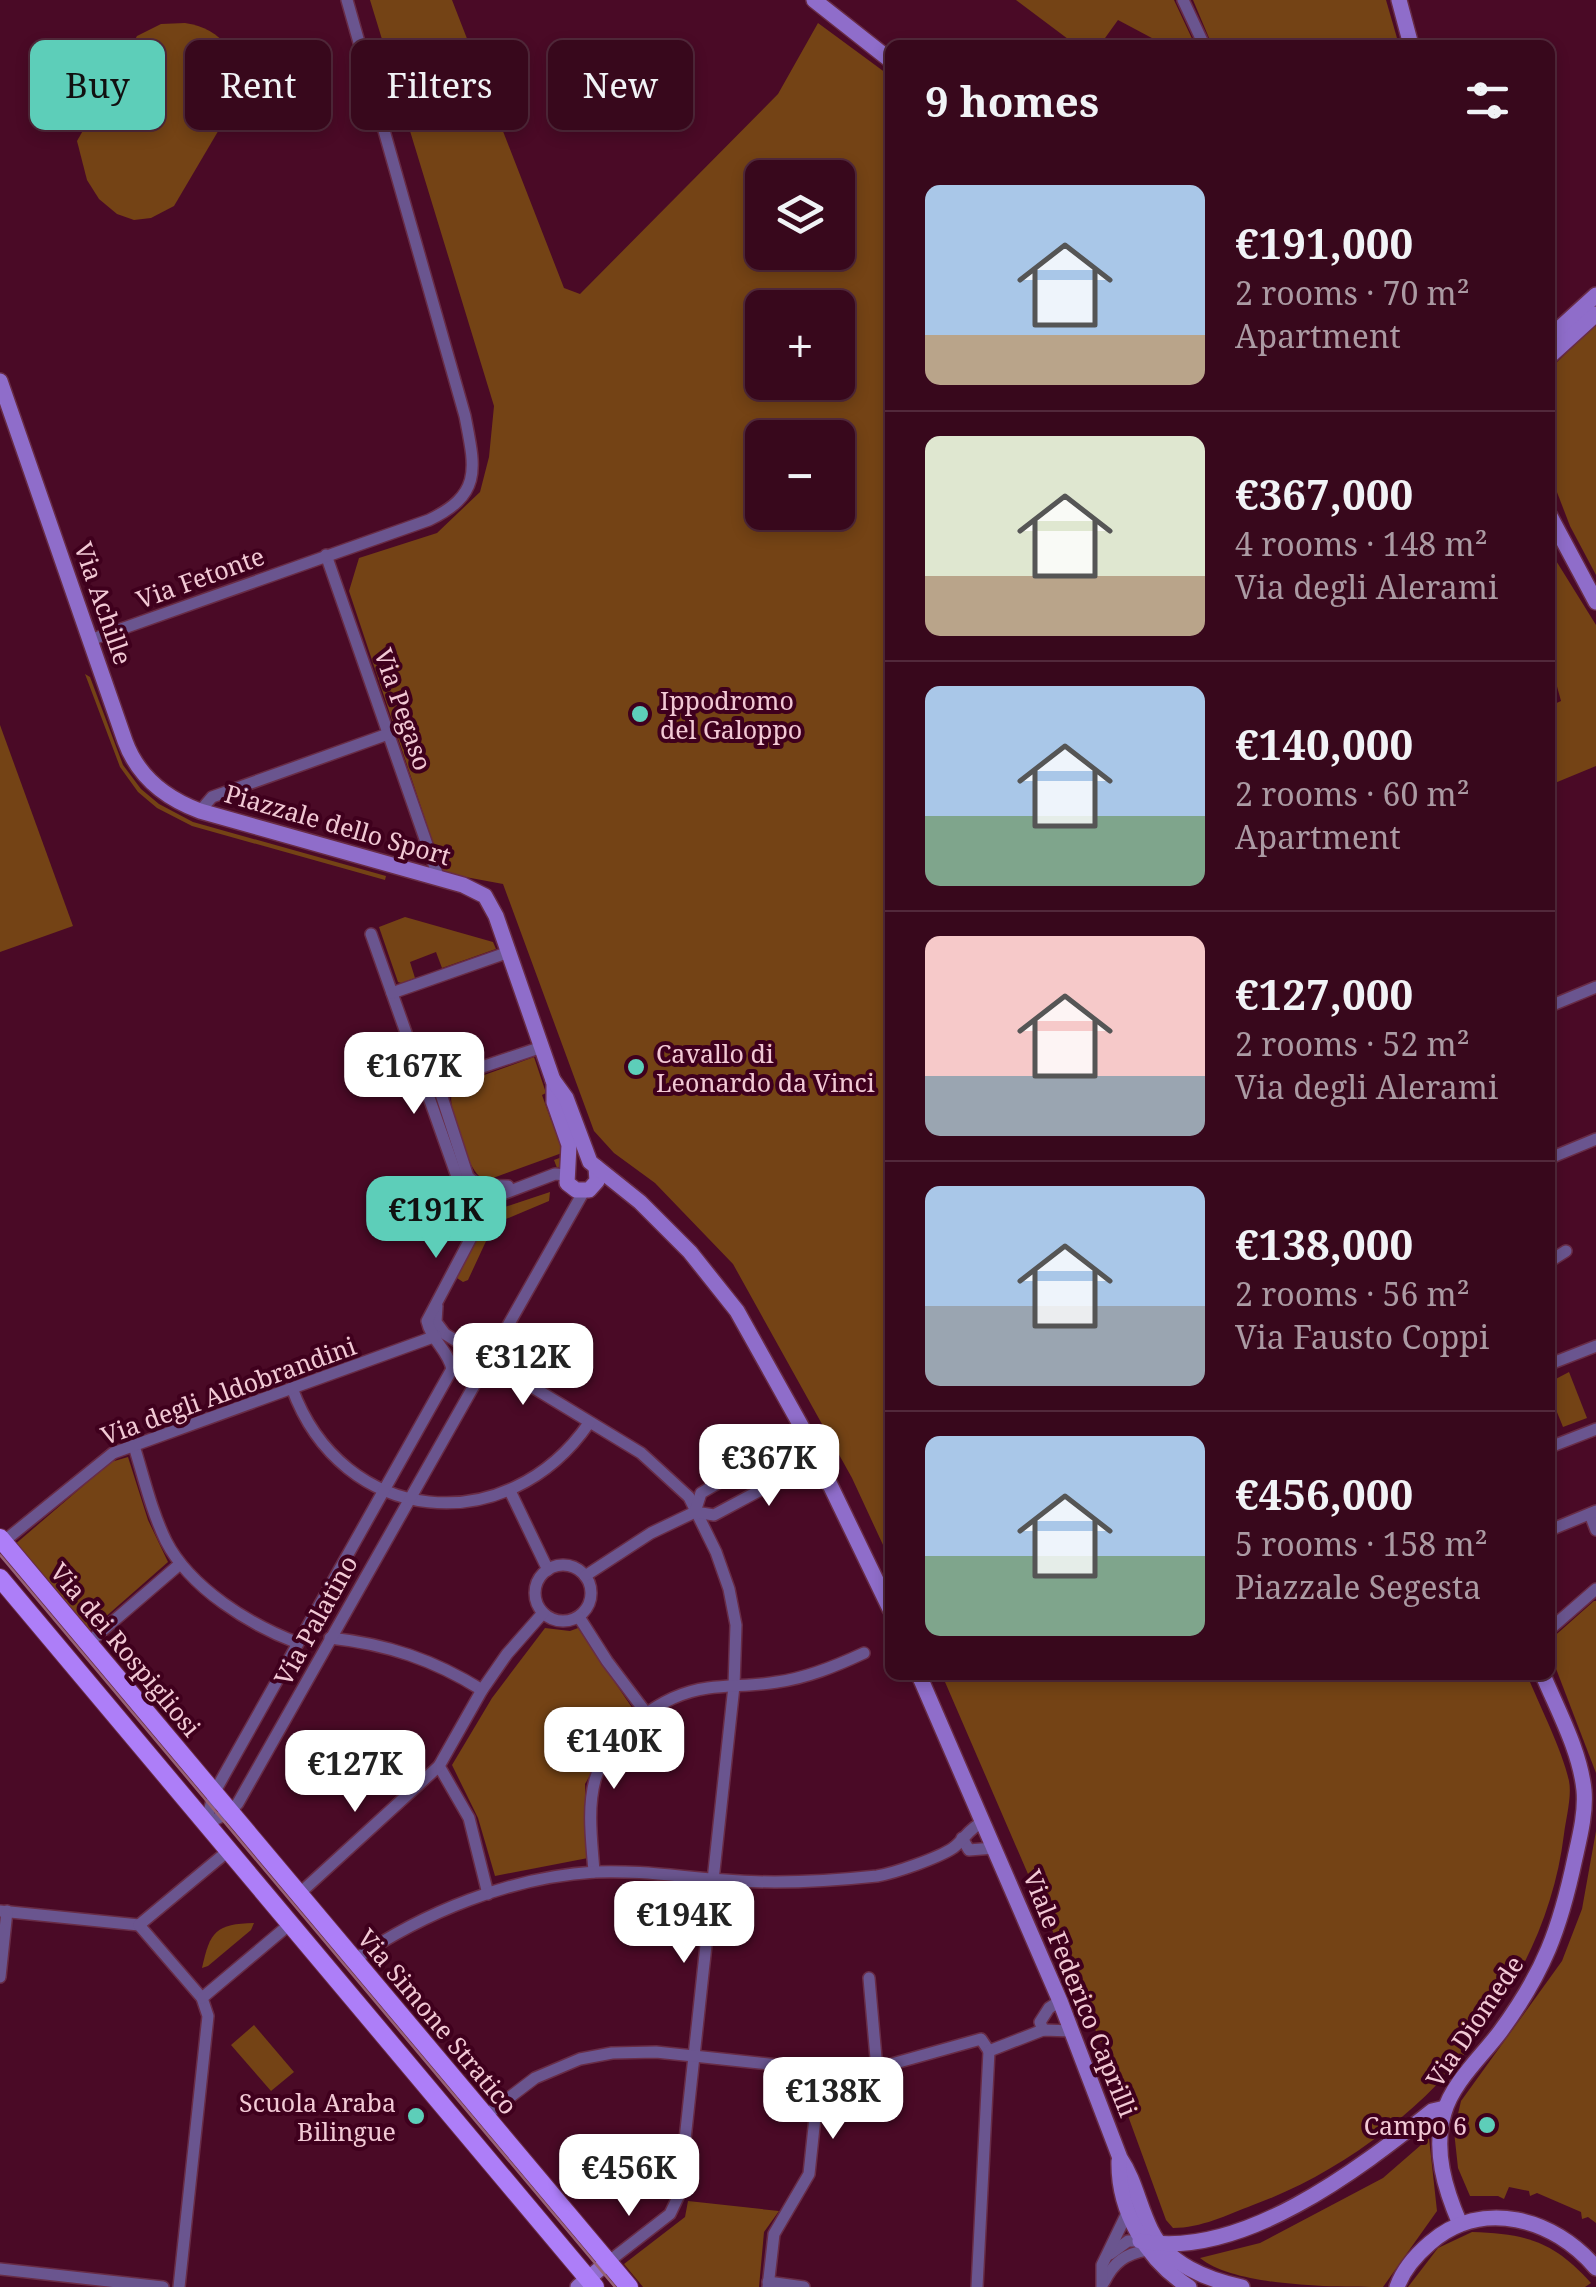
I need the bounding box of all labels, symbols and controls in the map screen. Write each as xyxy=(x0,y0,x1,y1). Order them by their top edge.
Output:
chip: Buy xyxy=(30,40,165,130)
chip: Rent xyxy=(185,40,331,130)
chip: Filters xyxy=(351,40,528,130)
chip: New xyxy=(548,40,693,130)
text: 9 homes xyxy=(925,72,1099,129)
icon: filters xyxy=(1460,73,1515,128)
map controls xyxy=(745,160,855,530)
button: layers xyxy=(745,160,855,270)
text: €191,000 xyxy=(1235,214,1413,271)
icon: home xyxy=(1005,225,1125,345)
text: 2 rooms · 70 m² xyxy=(1235,271,1470,314)
button: + xyxy=(745,290,855,400)
text: Apartment xyxy=(1235,314,1401,357)
button: − xyxy=(745,420,855,530)
text: €367,000 xyxy=(1235,465,1413,522)
icon: home xyxy=(1005,476,1125,596)
text: 4 rooms · 148 m² xyxy=(1235,522,1488,565)
street label: Via Achille xyxy=(67,537,141,669)
street label: Via Fetonte xyxy=(131,538,269,616)
text: Via degli Alerami xyxy=(1235,565,1498,608)
street label: Via Pegaso xyxy=(367,643,441,775)
place label: Ippodromo del Galoppo xyxy=(660,683,802,746)
marker: Ippodromo del Galoppo xyxy=(629,703,651,725)
text: €140,000 xyxy=(1235,715,1413,772)
icon: home xyxy=(1005,726,1125,846)
text: 2 rooms · 60 m² xyxy=(1235,772,1470,815)
street label: Piazzale dello Sport xyxy=(221,775,455,873)
text: Apartment xyxy=(1235,815,1401,858)
text: €127,000 xyxy=(1235,965,1413,1022)
icon: home xyxy=(1005,976,1125,1096)
text: 2 rooms · 52 m² xyxy=(1235,1022,1470,1065)
pin: €167K xyxy=(344,1032,484,1117)
place label: Cavallo di Leonardo da Vinci xyxy=(656,1036,875,1099)
text: €167K xyxy=(366,1043,462,1086)
marker: Cavallo di Leonardo da Vinci xyxy=(625,1056,647,1078)
text: Via degli Alerami xyxy=(1235,1065,1498,1108)
pin: €191K xyxy=(366,1176,506,1261)
text: €191K xyxy=(388,1187,484,1230)
text: €138,000 xyxy=(1235,1215,1413,1272)
icon: home xyxy=(1005,1226,1125,1346)
text: 2 rooms · 56 m² xyxy=(1235,1272,1470,1315)
text: Via Fausto Coppi xyxy=(1235,1315,1489,1358)
pin: €312K xyxy=(453,1323,593,1408)
street label: Via degli Aldobrandini xyxy=(96,1328,360,1452)
text: €312K xyxy=(475,1334,571,1377)
pin: €367K xyxy=(699,1424,839,1509)
text: €367K xyxy=(721,1435,817,1478)
text: €456,000 xyxy=(1235,1465,1413,1522)
icon: home xyxy=(1005,1476,1125,1596)
text: 5 rooms · 158 m² xyxy=(1235,1522,1488,1565)
street label: Via Palatino xyxy=(265,1549,365,1691)
street label: Via dei Rospigliosi xyxy=(43,1555,209,1743)
text: Piazzale Segesta xyxy=(1235,1565,1481,1608)
pin: €140K xyxy=(544,1707,684,1792)
text: €140K xyxy=(566,1718,662,1761)
pin: €127K xyxy=(285,1730,425,1815)
text: €127K xyxy=(307,1741,403,1784)
street label: Viale Federico Caprilli xyxy=(1016,1864,1146,2122)
pin: €194K xyxy=(614,1881,754,1966)
text: €194K xyxy=(636,1892,732,1935)
street label: Via Simone Stratico xyxy=(350,1921,526,2121)
street label: Via Diomede xyxy=(1417,1949,1531,2093)
pin: €138K xyxy=(763,2057,903,2142)
text: €138K xyxy=(785,2068,881,2111)
place label: Scuola Araba Bilingue xyxy=(239,2085,396,2148)
marker: Scuola Araba Bilingue xyxy=(405,2105,427,2127)
place label: Campo 6 xyxy=(1364,2108,1467,2142)
marker: Campo 6 xyxy=(1476,2114,1498,2136)
pin: €456K xyxy=(559,2134,699,2219)
text: €456K xyxy=(581,2145,677,2188)

